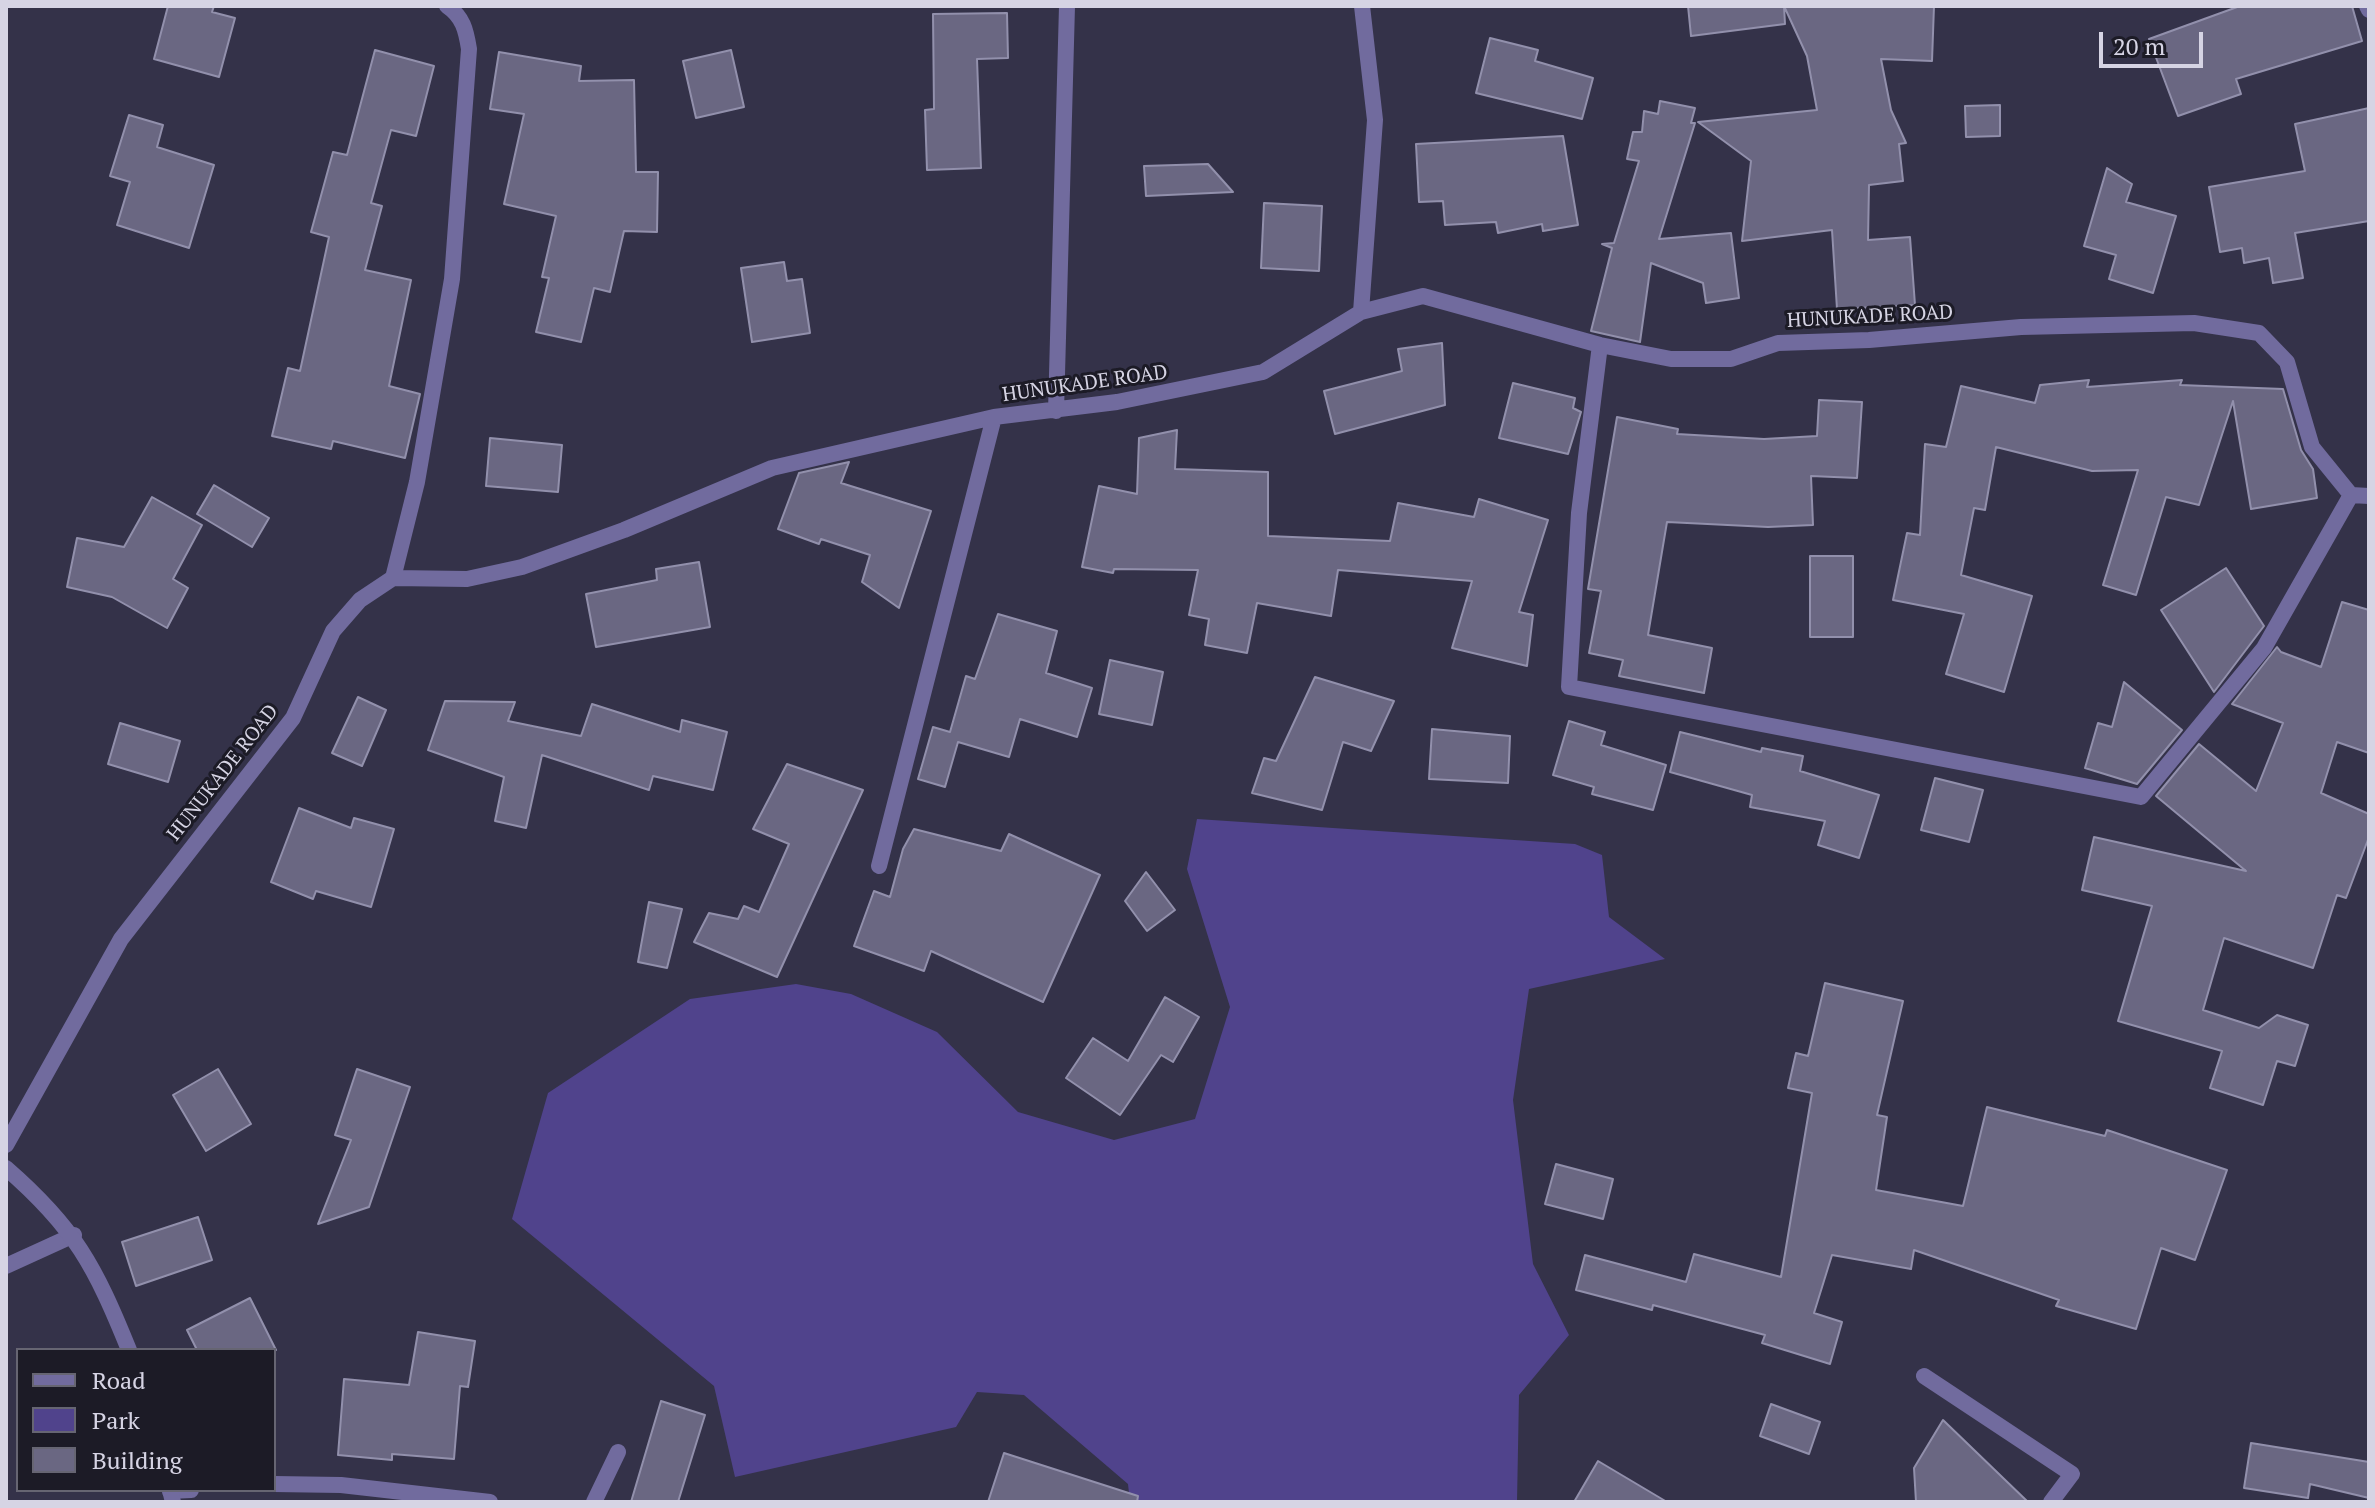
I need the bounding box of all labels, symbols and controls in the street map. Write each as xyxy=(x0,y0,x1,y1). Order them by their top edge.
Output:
scale bar xyxy=(2103,16,2207,66)
text: 20 m xyxy=(2113,30,2165,62)
street label: HUNUKADE ROAD xyxy=(1786,301,1954,333)
street label: HUNUKADE ROAD xyxy=(1001,361,1169,407)
street label: HUNUKADE ROAD xyxy=(162,700,284,846)
legend xyxy=(16,1348,276,1492)
text: Road xyxy=(92,1364,146,1396)
text: Park xyxy=(92,1404,140,1436)
text: Building xyxy=(92,1444,182,1476)

